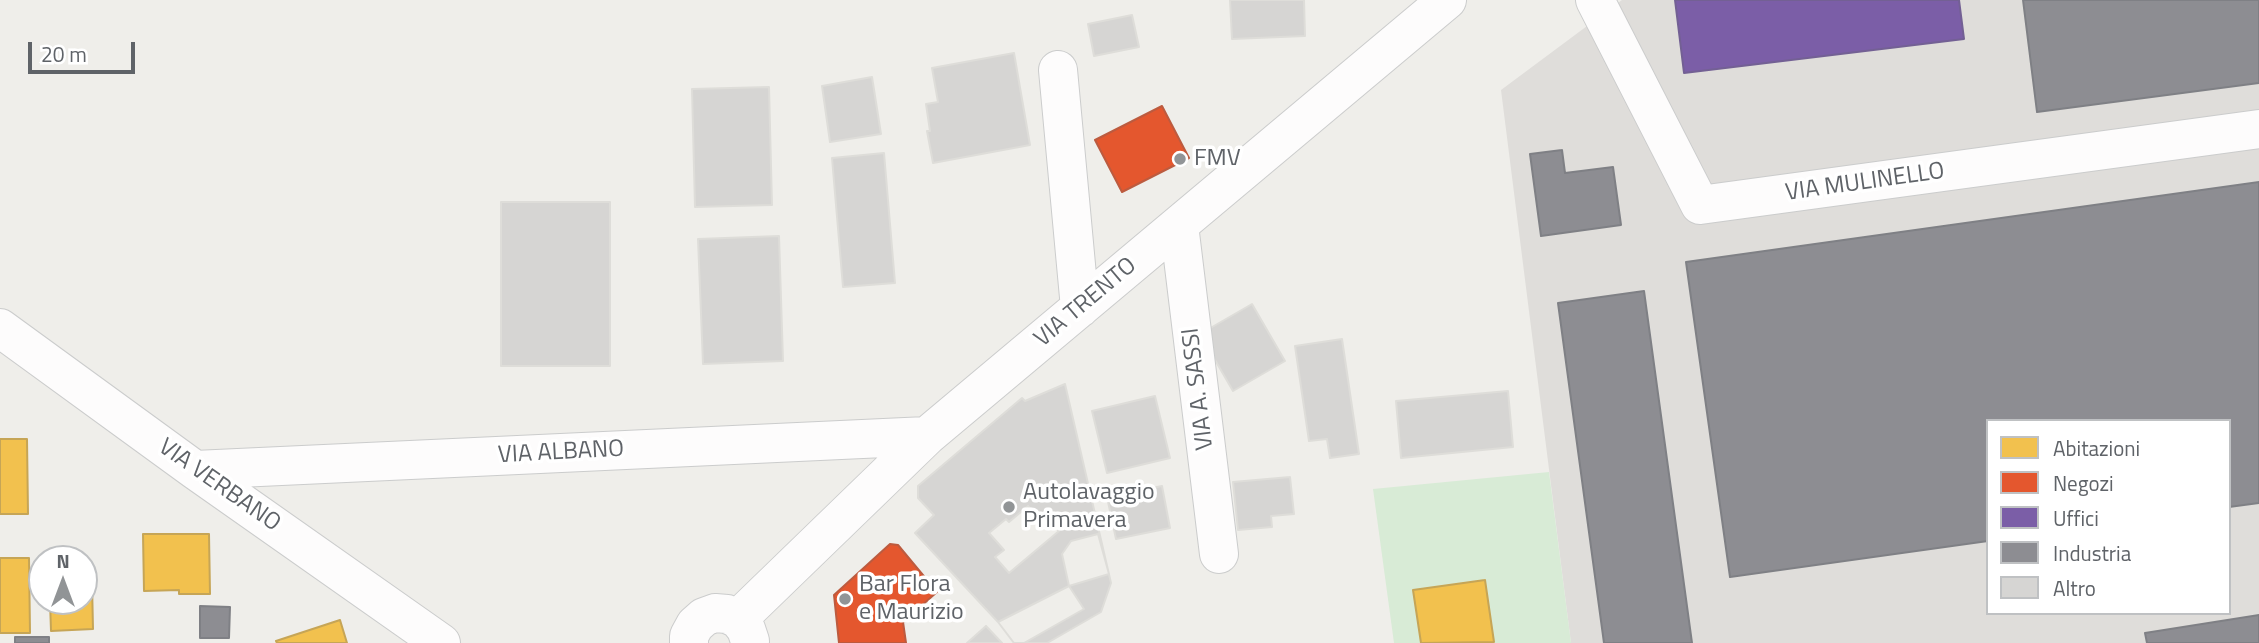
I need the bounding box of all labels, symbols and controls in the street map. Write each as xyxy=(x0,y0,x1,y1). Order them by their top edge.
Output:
scale bar xyxy=(32,28,138,72)
text: 20 m xyxy=(41,38,87,70)
place label: FMV xyxy=(1194,145,1241,173)
marker: FMV xyxy=(1172,151,1188,167)
street label: VIA MULINELLO xyxy=(1784,158,1946,208)
street label: VIA TRENTO xyxy=(1029,252,1143,354)
street label: VIA A. SASSI xyxy=(1177,326,1221,452)
legend xyxy=(1986,419,2231,615)
text: Abitazioni xyxy=(2053,432,2140,464)
street label: VIA VERBANO xyxy=(152,433,286,539)
street label: VIA ALBANO xyxy=(497,435,625,471)
text: Negozi xyxy=(2053,467,2114,499)
place label: Autolavaggio Primavera xyxy=(1023,479,1155,535)
marker: Autolavaggio Primavera xyxy=(1001,499,1017,515)
text: Uffici xyxy=(2053,502,2099,534)
text: Industria xyxy=(2053,537,2131,569)
north arrow xyxy=(28,545,98,615)
text: N xyxy=(56,546,70,575)
place label: Bar Flora e Maurizio xyxy=(859,571,964,627)
text: Altro xyxy=(2053,572,2096,604)
marker: Bar Flora e Maurizio xyxy=(837,591,853,607)

